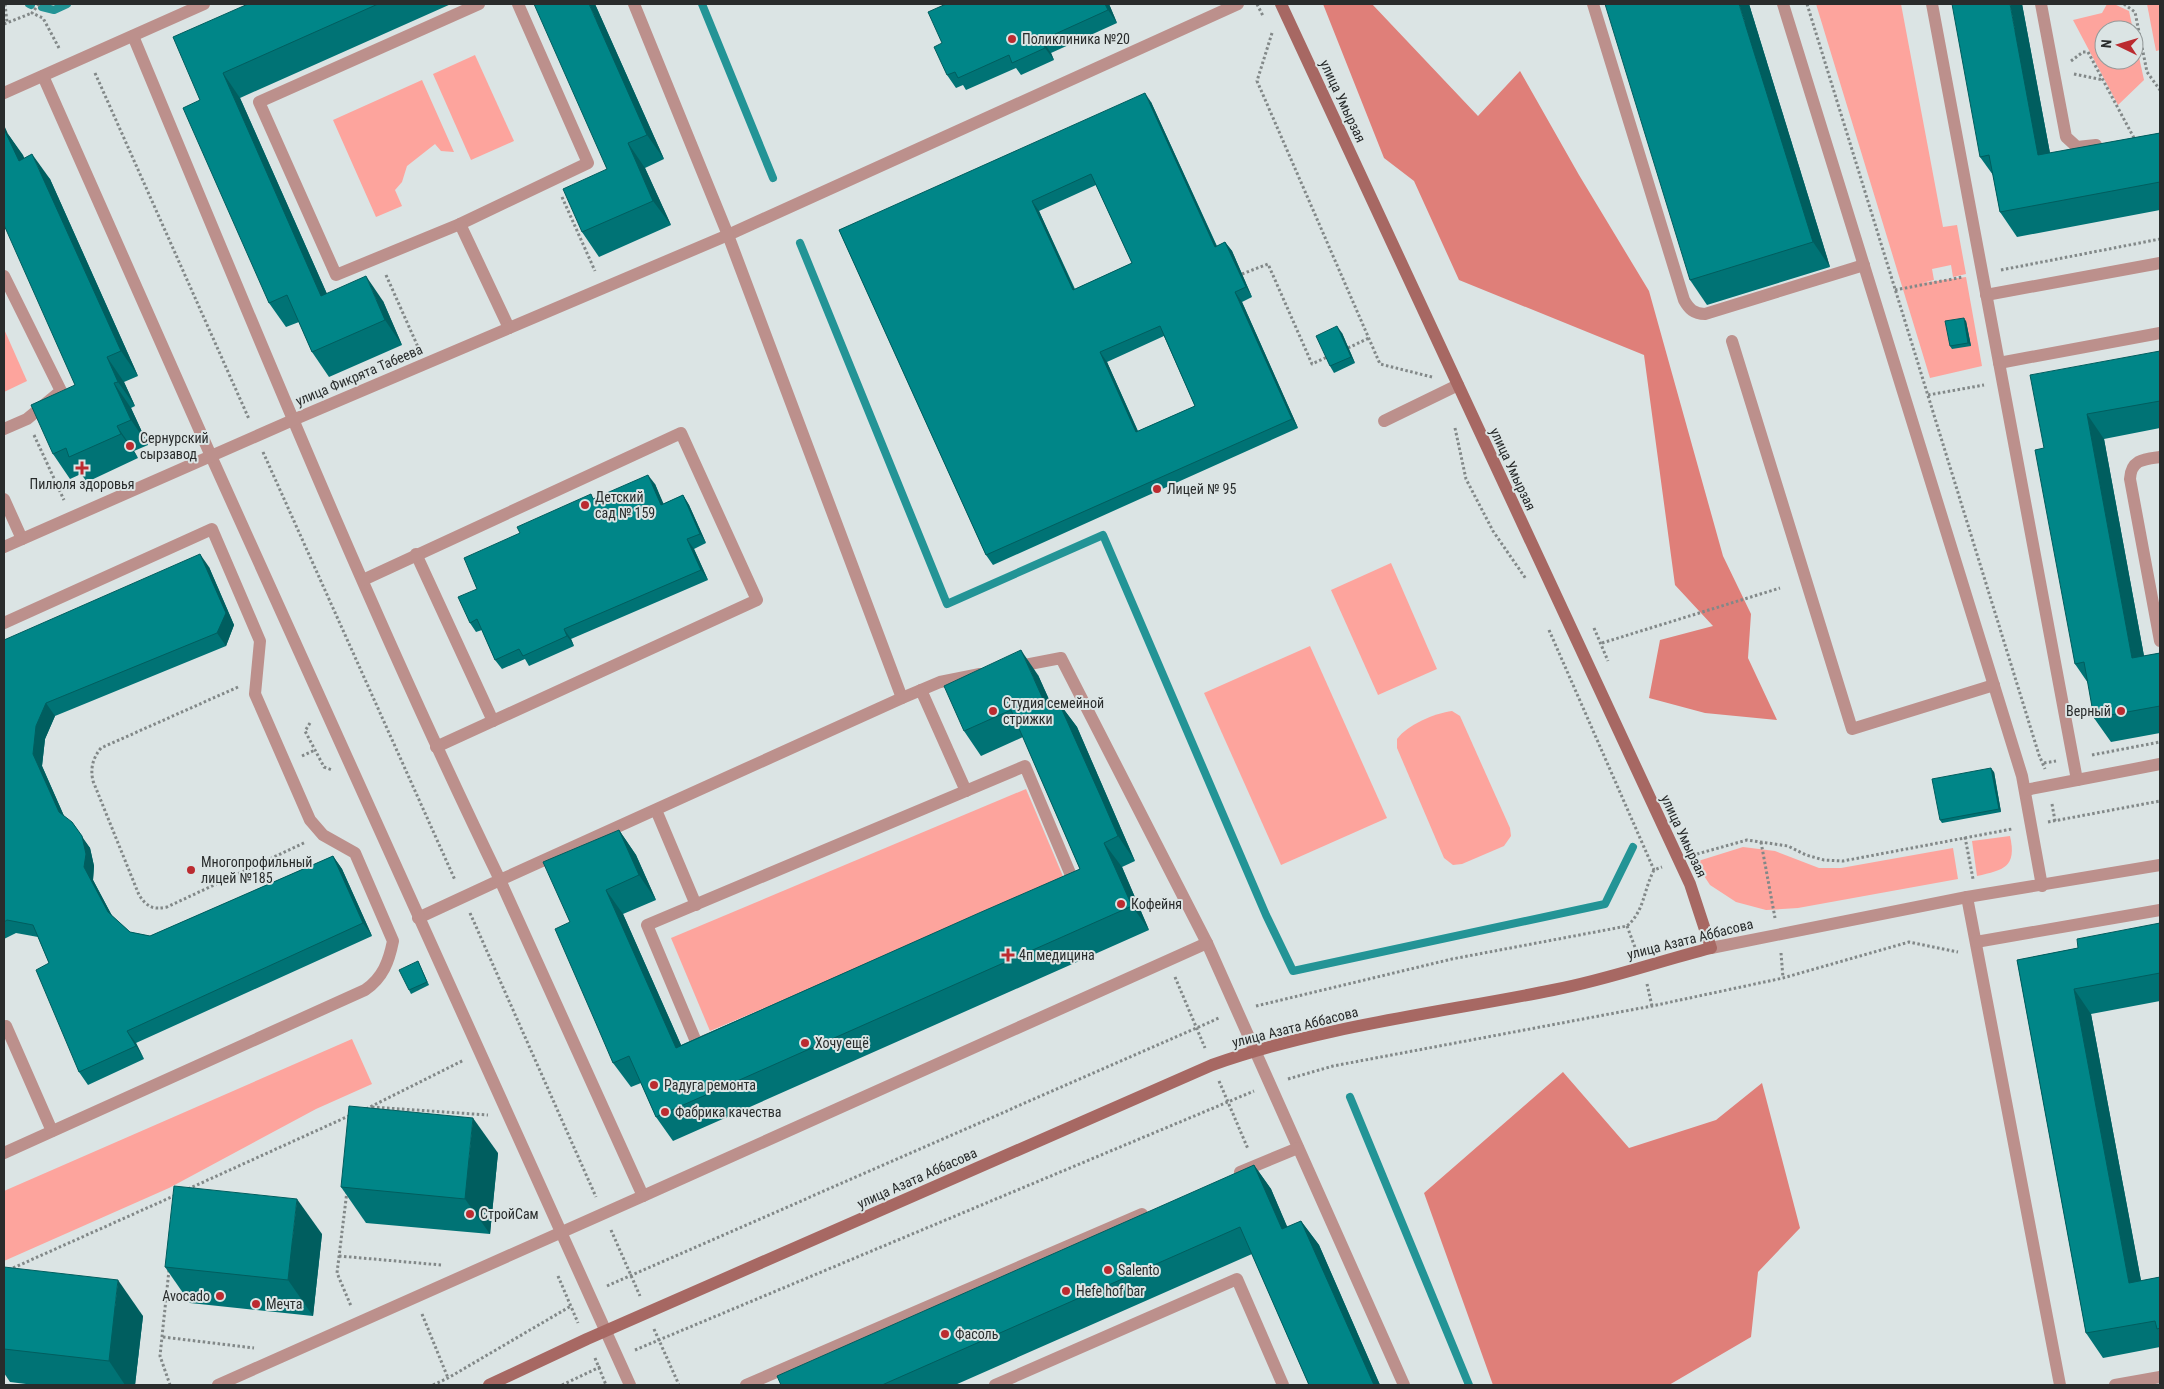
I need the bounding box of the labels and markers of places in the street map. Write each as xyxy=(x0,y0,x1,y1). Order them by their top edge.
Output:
place label: Поликлиника №20 xyxy=(1022,31,1130,47)
marker: Поликлиника №20 xyxy=(1006,33,1018,45)
place label: Сернурский сырзавод xyxy=(140,430,209,462)
marker: Сернурский сырзавод xyxy=(124,440,136,452)
marker: Пилюля здоровья xyxy=(76,462,88,474)
place label: Пилюля здоровья xyxy=(29,476,135,492)
place label: Лицей № 95 xyxy=(1167,481,1237,497)
marker: Лицей № 95 xyxy=(1151,483,1163,495)
place label: Детский сад № 159 xyxy=(595,489,655,521)
marker: Детский сад № 159 xyxy=(579,499,591,511)
place label: Студия семейной стрижки xyxy=(1003,695,1104,727)
place label: Верный xyxy=(2066,703,2111,719)
marker: Студия семейной стрижки xyxy=(987,705,999,717)
marker: Верный xyxy=(2115,705,2127,717)
place label: Многопрофильный лицей №185 xyxy=(201,854,312,886)
marker: Многопрофильный лицей №185 xyxy=(185,864,197,876)
place label: Кофейня xyxy=(1131,896,1182,912)
marker: Кофейня xyxy=(1115,898,1127,910)
place label: 4п медицина xyxy=(1019,947,1095,963)
marker: 4п медицина xyxy=(1001,948,1015,962)
place label: Хочу ещё xyxy=(815,1035,869,1051)
marker: Хочу ещё xyxy=(799,1037,811,1049)
place label: Радуга ремонта xyxy=(664,1077,756,1093)
marker: Радуга ремонта xyxy=(648,1079,660,1091)
place label: Фабрика качества xyxy=(675,1104,781,1120)
marker: Фабрика качества xyxy=(659,1106,671,1118)
place label: СтройСам xyxy=(480,1206,539,1222)
marker: СтройСам xyxy=(464,1208,476,1220)
place label: Salento xyxy=(1118,1262,1160,1278)
marker: Salento xyxy=(1102,1264,1114,1276)
place label: Hefe hof bar xyxy=(1076,1283,1145,1299)
marker: Hefe hof bar xyxy=(1060,1285,1072,1297)
place label: Avocado xyxy=(162,1288,210,1304)
marker: Avocado xyxy=(214,1290,226,1302)
place label: Мечта xyxy=(266,1296,302,1312)
marker: Мечта xyxy=(250,1298,262,1310)
place label: Фасоль xyxy=(955,1326,999,1342)
marker: Фасоль xyxy=(939,1328,951,1340)

